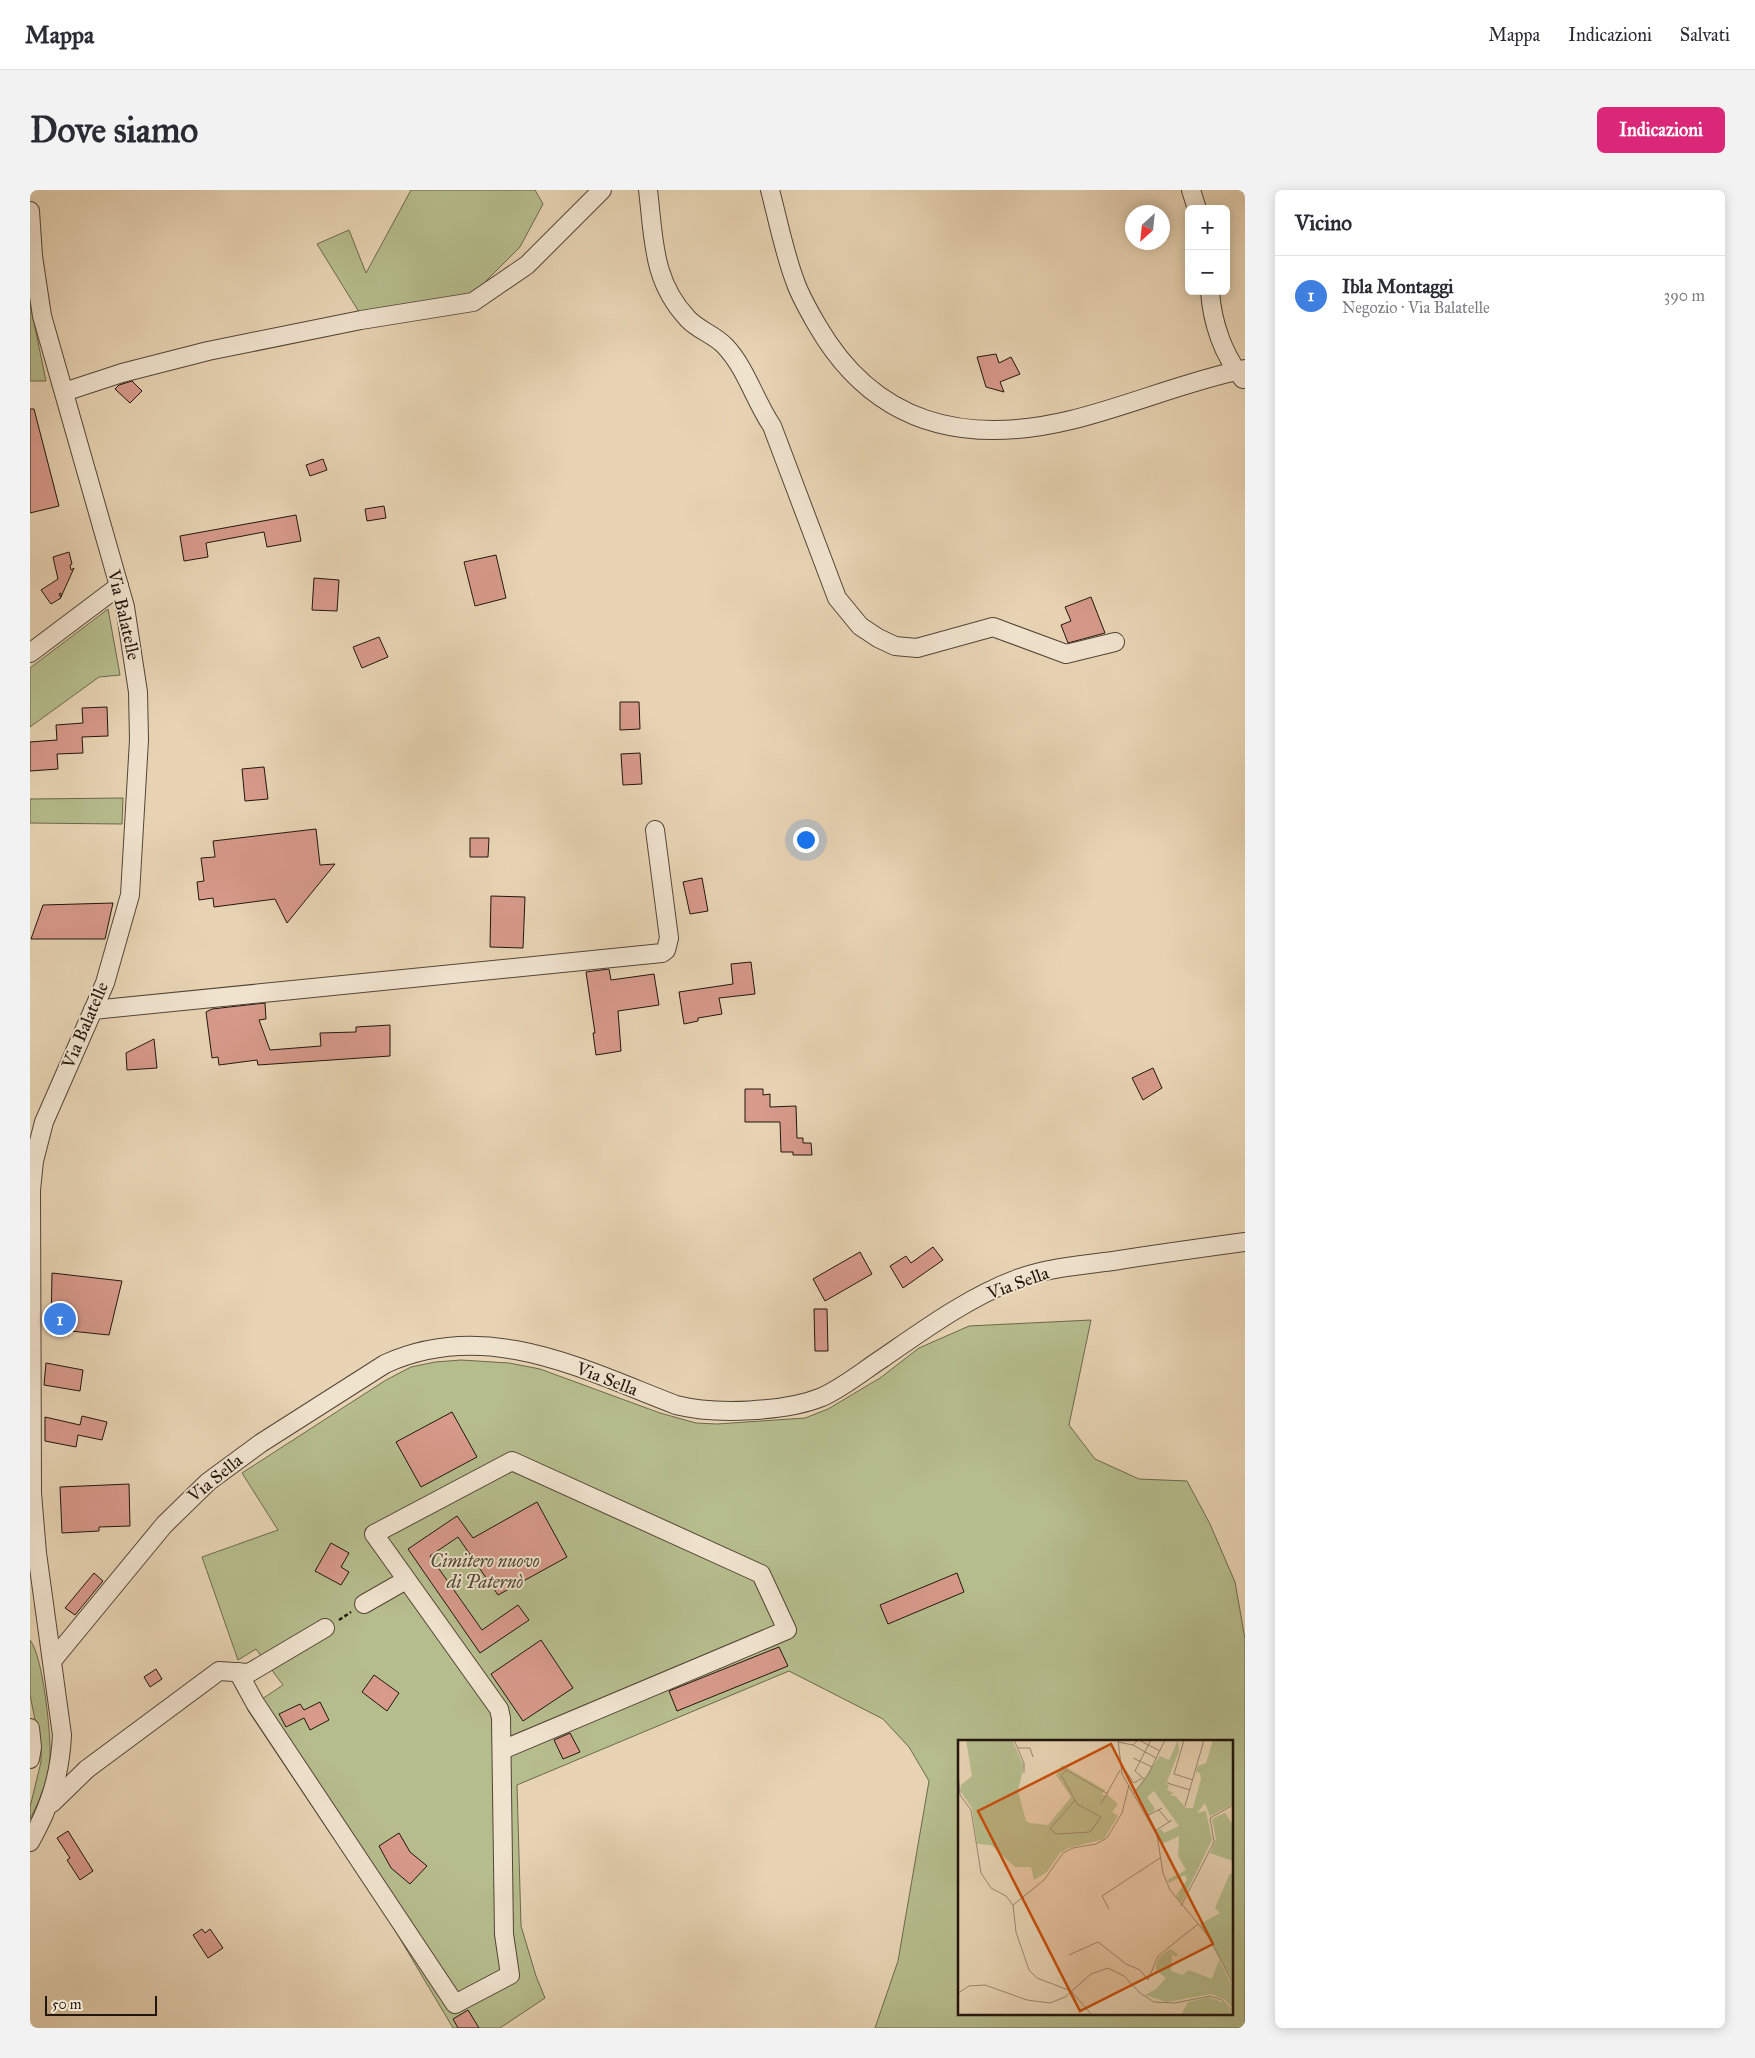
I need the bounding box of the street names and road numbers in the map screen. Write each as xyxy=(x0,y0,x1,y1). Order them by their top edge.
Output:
street label: Via Balatelle xyxy=(103,567,145,662)
street label: Via Balatelle xyxy=(57,978,113,1073)
street label: Via Sella xyxy=(983,1262,1052,1305)
street label: Via Sella xyxy=(572,1357,641,1401)
street label: Via Sella xyxy=(182,1449,247,1507)

